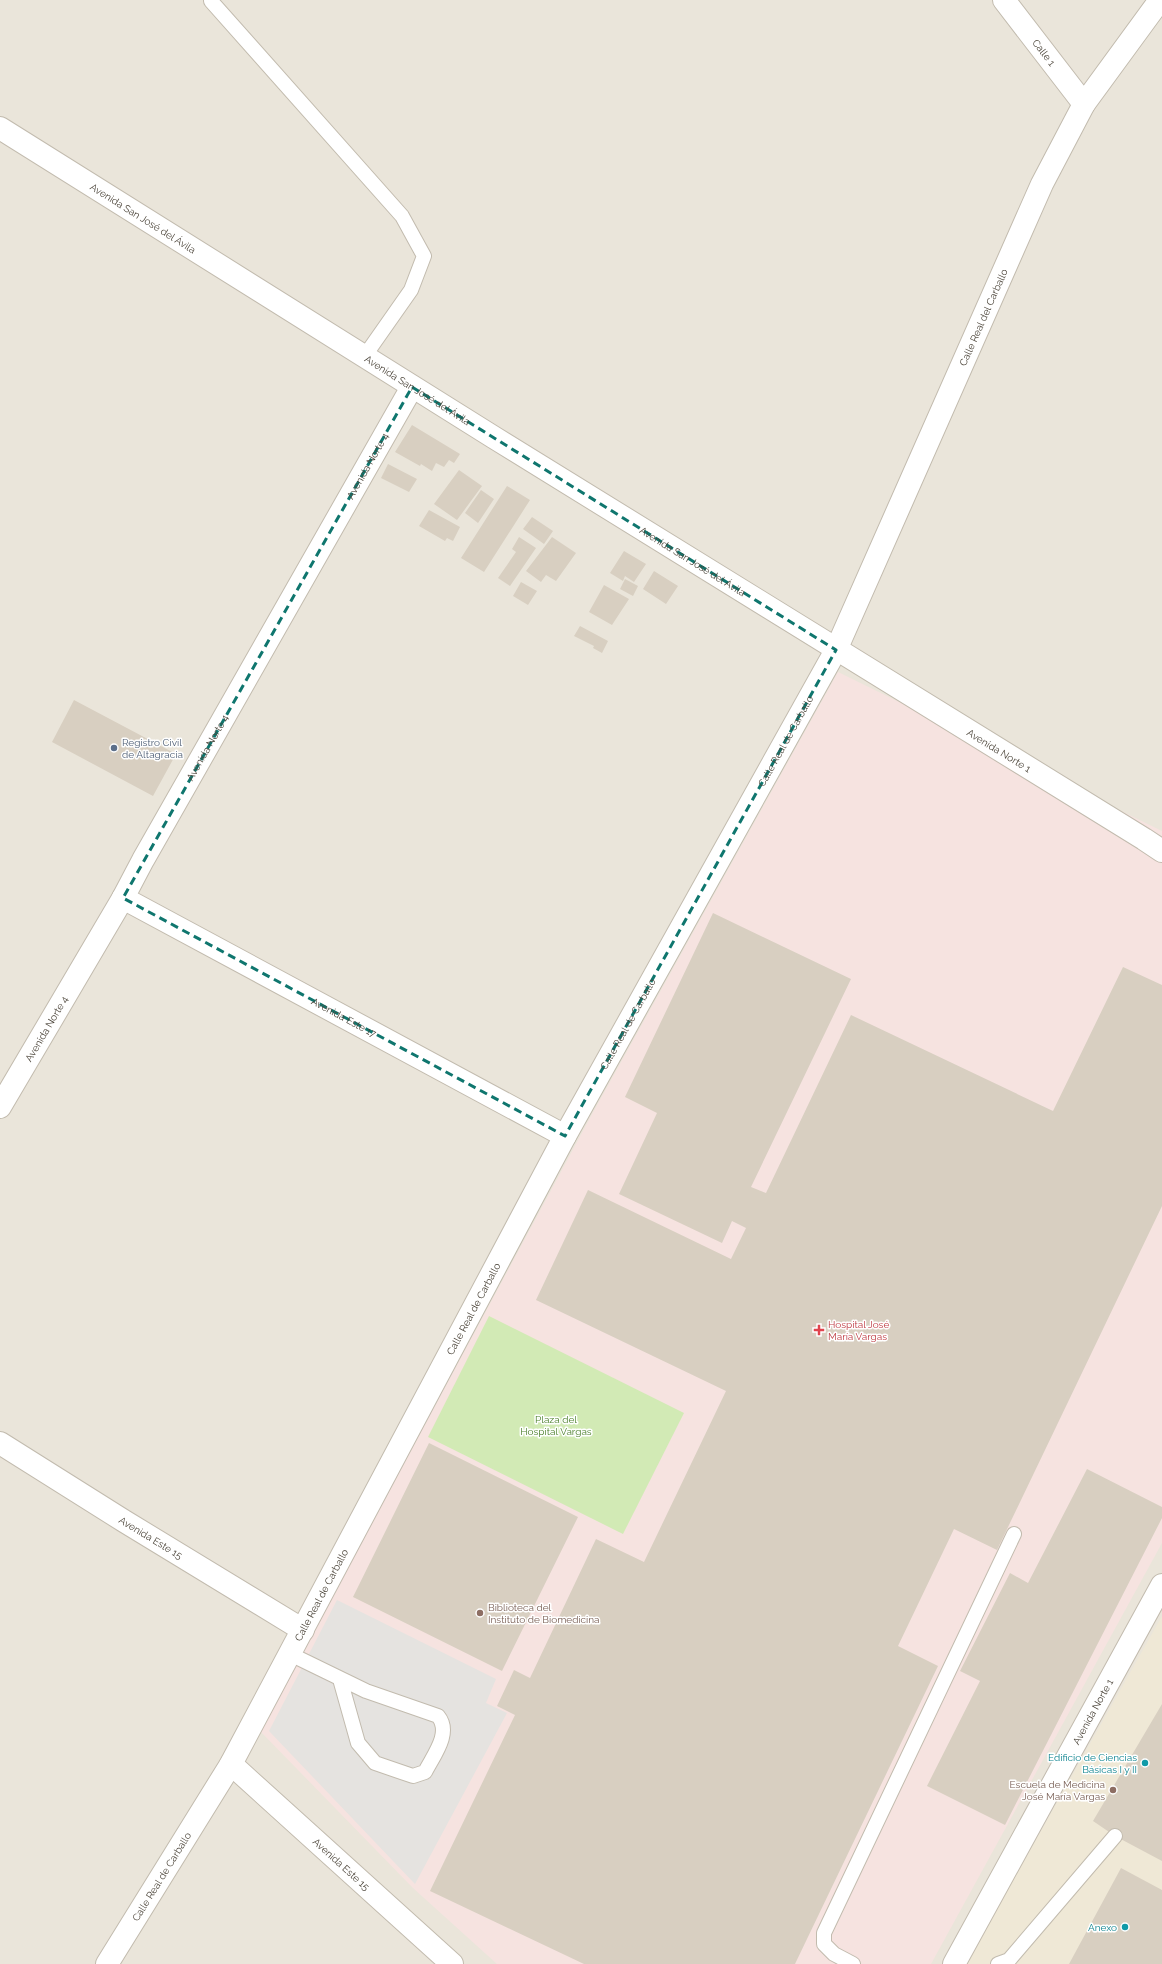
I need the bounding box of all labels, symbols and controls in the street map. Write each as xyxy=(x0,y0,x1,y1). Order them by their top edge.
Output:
street label: Calle 1 xyxy=(1031,37,1058,68)
street label: Avenida San José del Ávila xyxy=(88,181,198,255)
street label: Calle Real del Carballo xyxy=(957,267,1009,367)
street label: Avenida San José del Ávila xyxy=(363,353,472,427)
street label: Avenida Norte 4 xyxy=(344,430,391,501)
street label: Avenida San José del Ávila xyxy=(638,524,748,598)
street label: Calle Real de Carballo xyxy=(756,693,815,788)
street label: Avenida Norte 4 xyxy=(184,712,230,782)
street label: Avenida Norte 1 xyxy=(965,726,1034,774)
place label: Registro Civil de Altagracia xyxy=(122,737,183,760)
marker: Registro Civil de Altagracia xyxy=(109,743,119,753)
street label: Calle Real de Carballo xyxy=(598,976,657,1071)
street label: Avenida Norte 4 xyxy=(23,993,70,1063)
street label: Avenida Este 17 xyxy=(310,995,379,1039)
street label: Calle Real de Carballo xyxy=(444,1261,502,1357)
place label: Hospital José María Vargas xyxy=(828,1319,889,1342)
marker: Hospital José María Vargas xyxy=(813,1324,825,1336)
park label: Plaza del Hospital Vargas xyxy=(520,1414,592,1437)
street label: Avenida Este 15 xyxy=(117,1514,185,1561)
street label: Calle Real de Carballo xyxy=(292,1547,350,1643)
place label: Biblioteca del Instituto de Biomedicina xyxy=(488,1602,600,1625)
marker: Biblioteca del Instituto de Biomedicina xyxy=(475,1608,485,1618)
street label: Avenida Norte 1 xyxy=(1070,1676,1115,1746)
place label: Edificio de Ciencias Básicas I y II xyxy=(1048,1752,1137,1775)
marker: Edificio de Ciencias Básicas I y II xyxy=(1140,1758,1150,1768)
place label: Escuela de Medicina José María Vargas xyxy=(1010,1779,1105,1802)
marker: Escuela de Medicina José María Vargas xyxy=(1108,1785,1118,1795)
street label: Calle Real de Carballo xyxy=(130,1830,193,1923)
street label: Avenida Este 15 xyxy=(311,1836,372,1893)
place label: Anexo xyxy=(1088,1922,1117,1933)
marker: Anexo xyxy=(1120,1922,1130,1932)

